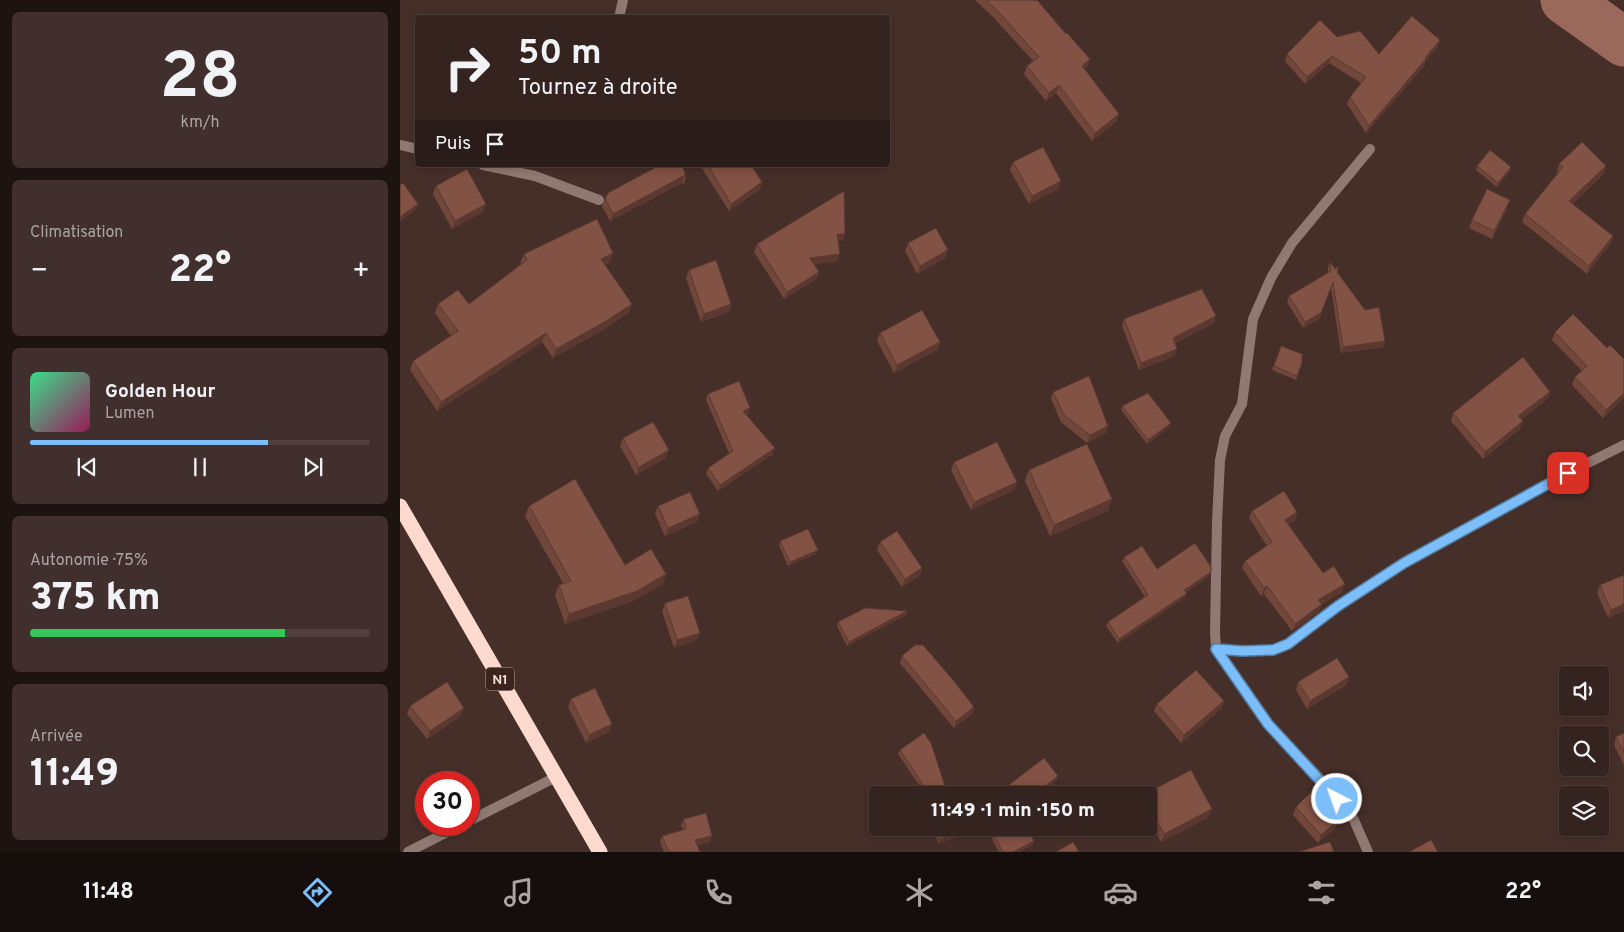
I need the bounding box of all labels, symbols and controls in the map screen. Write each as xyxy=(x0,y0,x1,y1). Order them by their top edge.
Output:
text: 50 m xyxy=(518,32,602,76)
icon: right xyxy=(435,35,500,100)
text: 28 xyxy=(160,39,240,121)
text: Tournez à droite xyxy=(518,75,678,102)
text: km/h xyxy=(181,113,219,133)
icon: arrive xyxy=(481,130,509,158)
text: Puis xyxy=(435,132,471,156)
text: Climatisation xyxy=(30,223,123,243)
text: 22° xyxy=(169,247,231,296)
text: − xyxy=(30,254,48,290)
text: + xyxy=(352,254,370,290)
text: Golden Hour xyxy=(105,380,216,404)
text: Lumen xyxy=(105,404,155,424)
pin xyxy=(1547,452,1589,494)
icon: previous xyxy=(73,453,101,481)
icon: pause xyxy=(186,453,214,481)
icon: next xyxy=(299,453,327,481)
icon: arrive xyxy=(1554,459,1582,487)
text: Autonomie · 75% xyxy=(30,551,148,571)
text: 375 km xyxy=(30,575,161,624)
map controls xyxy=(1559,666,1609,836)
button: sound xyxy=(1559,666,1609,716)
road number: N1 xyxy=(486,668,514,691)
button: search xyxy=(1559,726,1609,776)
text: Arrivée xyxy=(30,727,83,747)
text: 11:49 xyxy=(30,751,119,800)
speed limit sign: 30 xyxy=(415,771,480,836)
position arrow xyxy=(1310,772,1362,824)
button: layers xyxy=(1559,786,1609,836)
text: 11:49 · 1 min · 150 m xyxy=(931,799,1095,823)
icon: directions xyxy=(300,875,335,910)
icon: music xyxy=(501,875,536,910)
icon: phone xyxy=(701,875,736,910)
icon: climate xyxy=(902,875,937,910)
icon: car xyxy=(1103,875,1138,910)
icon: filters xyxy=(1304,875,1339,910)
text: 11:48 xyxy=(83,879,134,906)
text: 22° xyxy=(1505,879,1541,906)

